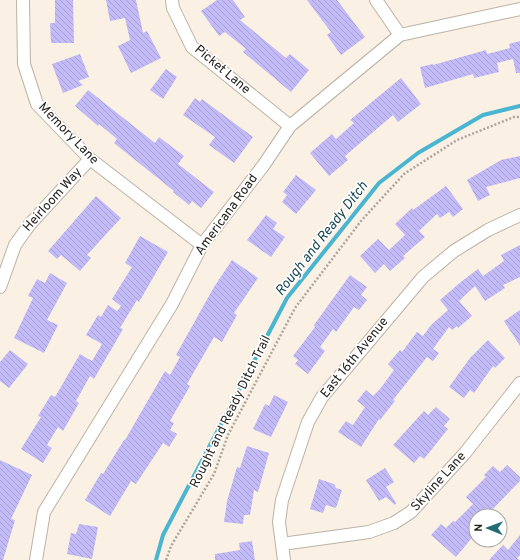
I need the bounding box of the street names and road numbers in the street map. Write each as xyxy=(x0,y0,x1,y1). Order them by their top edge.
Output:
street label: Picket Lane xyxy=(191,42,253,98)
street label: Memory Lane xyxy=(34,100,102,168)
street label: Heirloom Way xyxy=(20,165,86,235)
street label: Americana Road xyxy=(192,171,262,259)
street label: East 16th Avenue xyxy=(318,314,392,402)
street label: Rought and Ready Ditch Trail xyxy=(187,333,275,491)
street label: Skyline Lane xyxy=(408,449,470,515)

